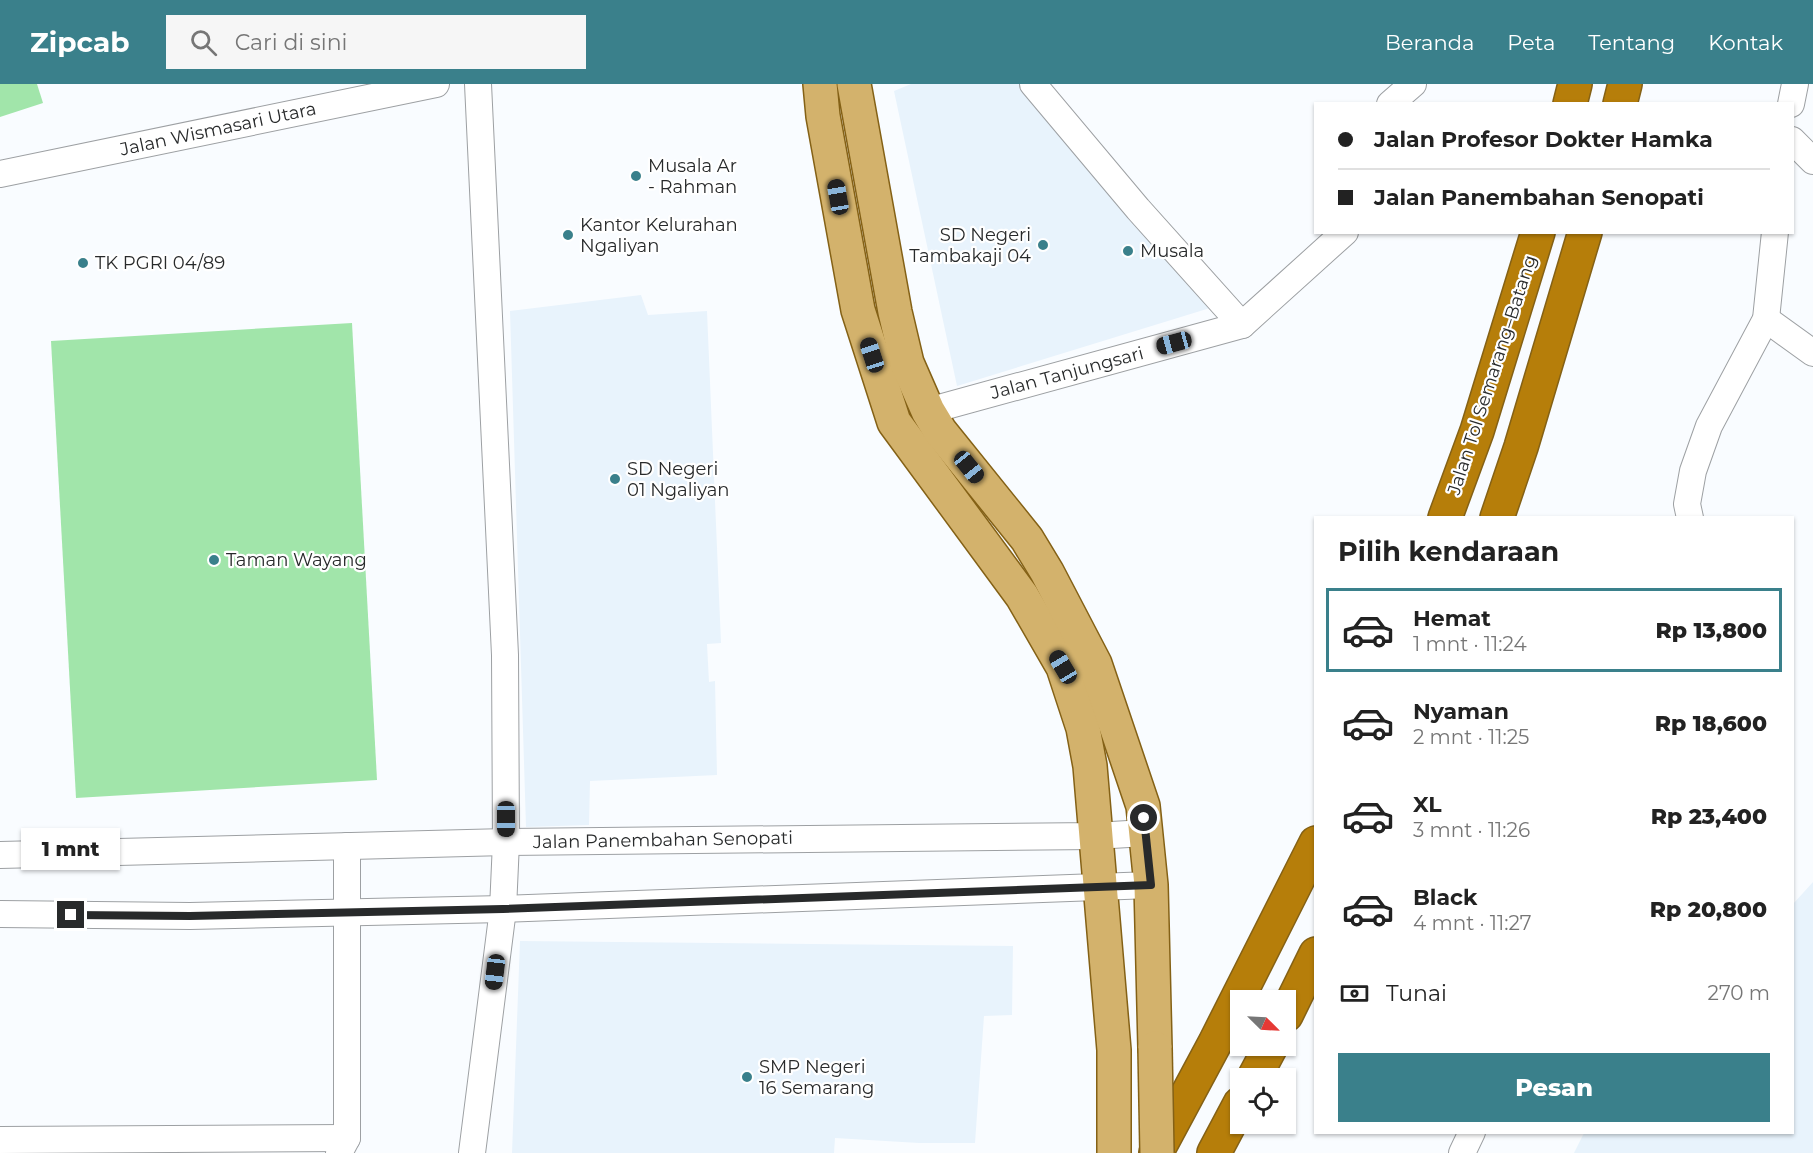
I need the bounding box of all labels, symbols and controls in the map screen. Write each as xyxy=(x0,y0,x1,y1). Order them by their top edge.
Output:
search box xyxy=(166,15,586,69)
text: Zipcab xyxy=(30,25,130,59)
icon: search xyxy=(187,26,220,59)
text: Cari di sini xyxy=(235,29,347,56)
text: Beranda xyxy=(1385,30,1474,55)
text: Peta xyxy=(1507,30,1555,55)
text: Tentang xyxy=(1588,30,1675,55)
text: Kontak xyxy=(1708,30,1783,55)
street label: Jalan Wismasari Utara xyxy=(117,97,318,161)
text: Jalan Profesor Dokter Hamka xyxy=(1374,126,1713,153)
place label: Musala Ar - Rahman xyxy=(648,155,737,198)
marker: Musala Ar - Rahman xyxy=(629,169,643,183)
car xyxy=(826,178,850,216)
text: Jalan Panembahan Senopati xyxy=(1374,184,1704,211)
place label: Kantor Kelurahan Ngaliyan xyxy=(580,214,738,257)
place label: SD Negeri Tambakaji 04 xyxy=(909,224,1031,267)
marker: Kantor Kelurahan Ngaliyan xyxy=(561,228,575,242)
marker: SD Negeri Tambakaji 04 xyxy=(1036,238,1050,252)
place label: Musala xyxy=(1140,240,1204,262)
marker: Musala xyxy=(1121,244,1135,258)
place label: TK PGRI 04/89 xyxy=(95,252,225,274)
street label: Jalan Tol Semarang–Batang xyxy=(1442,252,1541,499)
marker: TK PGRI 04/89 xyxy=(76,256,90,270)
car xyxy=(1154,330,1194,356)
car xyxy=(858,335,886,375)
street label: Jalan Tanjungsari xyxy=(987,342,1146,404)
car xyxy=(951,447,987,487)
place label: SD Negeri 01 Ngaliyan xyxy=(627,458,730,501)
marker: SD Negeri 01 Ngaliyan xyxy=(608,472,622,486)
text: Pilih kendaraan xyxy=(1338,535,1559,568)
place label: Taman Wayang xyxy=(226,549,367,571)
marker: Taman Wayang xyxy=(207,553,221,567)
icon: car xyxy=(1341,603,1395,657)
text: Hemat xyxy=(1413,605,1491,632)
text: Rp 13,800 xyxy=(1656,617,1767,644)
text: 1 mnt · 11:24 xyxy=(1413,632,1527,656)
car xyxy=(1046,647,1080,687)
icon: car xyxy=(1341,696,1395,750)
text: Nyaman xyxy=(1413,698,1509,725)
text: Rp 18,600 xyxy=(1655,710,1767,737)
text: 2 mnt · 11:25 xyxy=(1413,725,1529,749)
icon: car xyxy=(1341,789,1395,843)
text: XL xyxy=(1413,791,1442,818)
car xyxy=(497,801,515,837)
text: Rp 23,400 xyxy=(1651,803,1767,830)
route start xyxy=(1130,804,1157,831)
text: 3 mnt · 11:26 xyxy=(1413,818,1530,842)
street label: Jalan Panembahan Senopati xyxy=(532,827,793,853)
callout: 1 mnt xyxy=(22,828,121,870)
text: 1 mnt xyxy=(42,837,99,861)
icon: car xyxy=(1341,882,1395,936)
text: Black xyxy=(1413,884,1477,911)
text: Rp 20,800 xyxy=(1650,896,1767,923)
route end xyxy=(57,901,84,928)
text: 4 mnt · 11:27 xyxy=(1413,911,1532,935)
car xyxy=(484,953,506,991)
icon: cash xyxy=(1338,977,1371,1010)
text: Tunai xyxy=(1386,980,1447,1007)
text: 270 m xyxy=(1708,981,1770,1005)
north arrow xyxy=(1230,990,1296,1056)
map controls xyxy=(1230,990,1296,1134)
button: Pesan xyxy=(1338,1053,1770,1122)
place label: SMP Negeri 16 Semarang xyxy=(759,1056,874,1099)
button: locate xyxy=(1230,1068,1296,1134)
marker: SMP Negeri 16 Semarang xyxy=(740,1070,754,1084)

